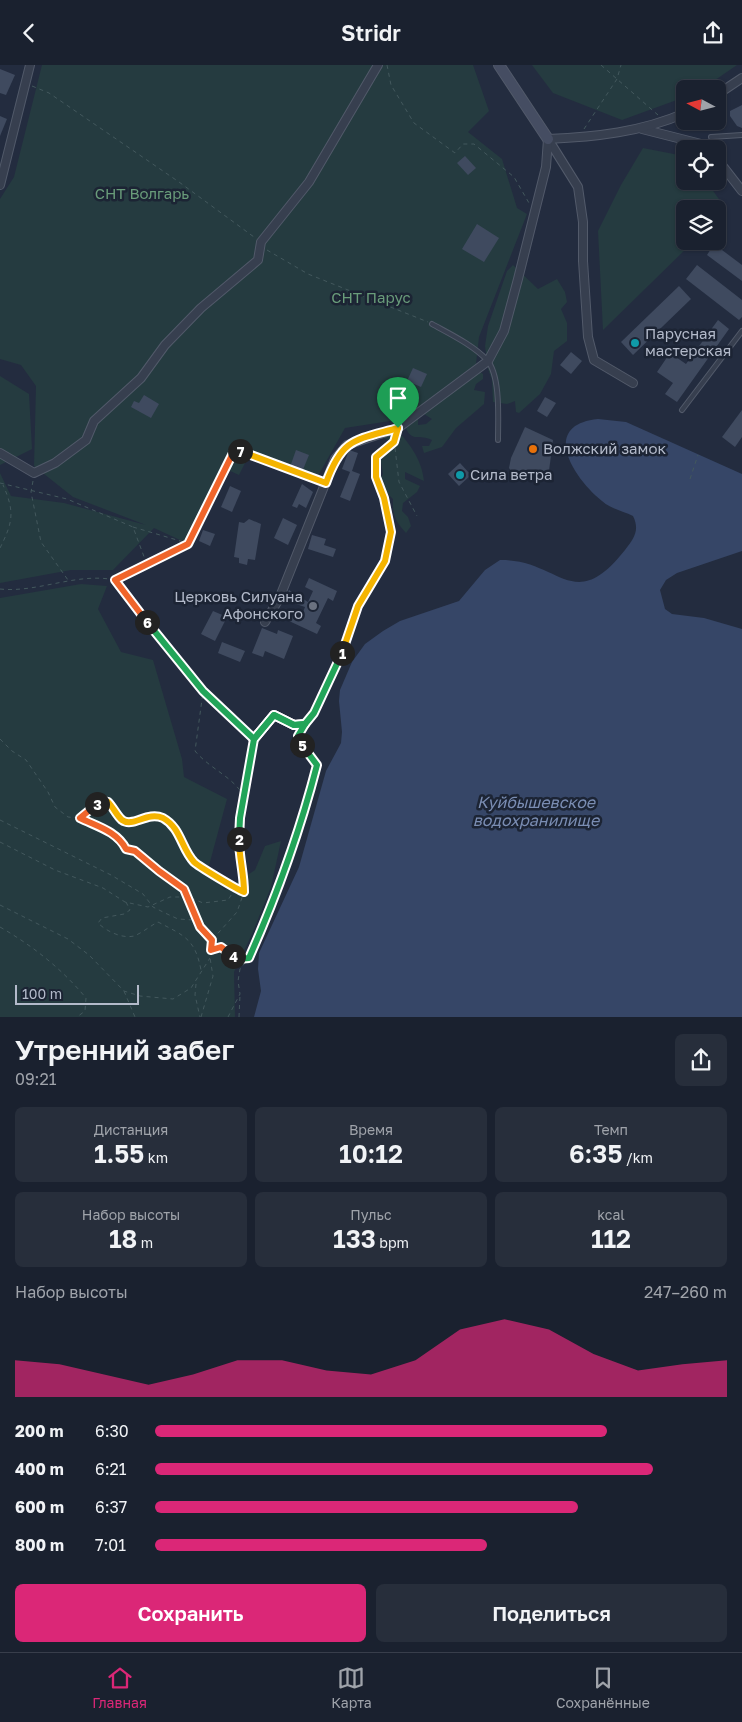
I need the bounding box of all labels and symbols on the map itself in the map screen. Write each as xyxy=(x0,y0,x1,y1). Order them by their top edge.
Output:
north arrow xyxy=(676,80,726,130)
park label: СНТ Волгарь xyxy=(95,184,189,202)
park label: СНТ Парус xyxy=(331,288,411,306)
place label: Парусная мастерская xyxy=(645,324,731,359)
marker: Парусная мастерская xyxy=(629,337,641,349)
pin xyxy=(377,377,419,428)
pin: 7 xyxy=(228,439,252,463)
place label: Волжский замок xyxy=(543,439,666,457)
marker: Волжский замок xyxy=(527,443,539,455)
place label: Сила ветра xyxy=(470,465,552,483)
marker: Сила ветра xyxy=(454,469,466,481)
place label: Церковь Силуана Афонского xyxy=(174,587,303,622)
marker: Церковь Силуана Афонского xyxy=(307,600,319,612)
pin: 6 xyxy=(134,609,160,635)
pin: 1 xyxy=(330,641,354,665)
pin: 5 xyxy=(290,733,314,757)
pin: 3 xyxy=(84,791,110,817)
water label: Куйбышевское водохранилище xyxy=(473,792,601,830)
pin: 2 xyxy=(226,827,252,851)
pin: 4 xyxy=(220,943,246,969)
scale bar xyxy=(15,982,139,1005)

